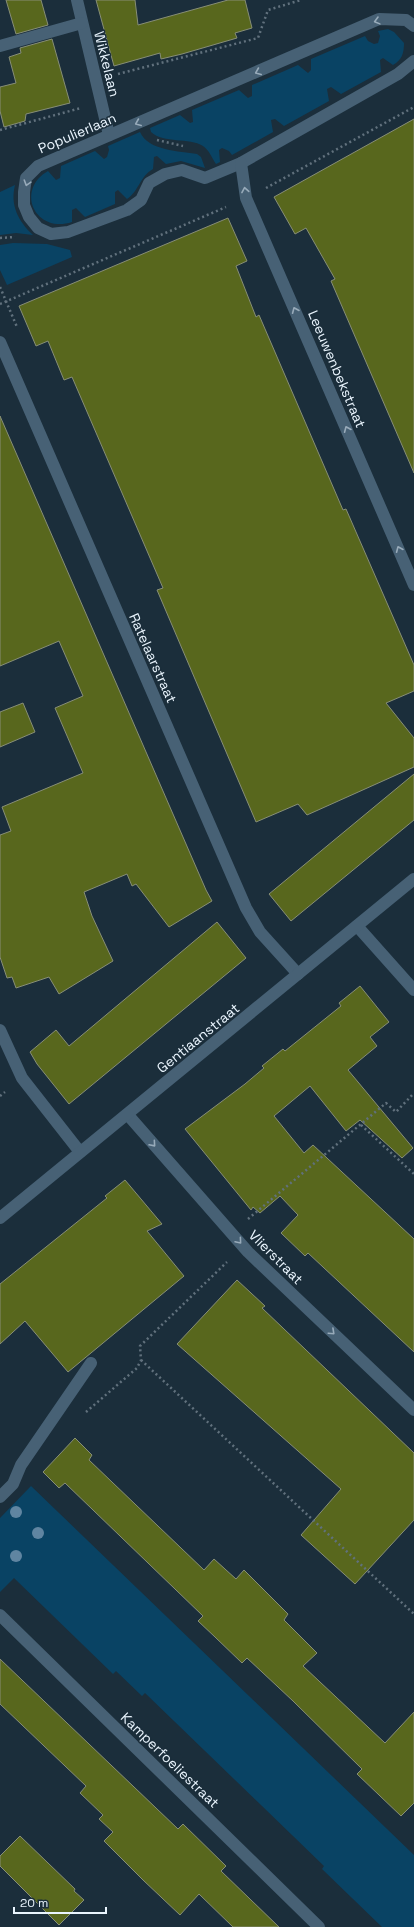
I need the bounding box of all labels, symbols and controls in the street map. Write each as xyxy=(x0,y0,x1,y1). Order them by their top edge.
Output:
one-way arrow xyxy=(374,16,381,25)
street label: Wikkelaan xyxy=(90,29,124,99)
one-way arrow xyxy=(254,67,261,75)
street label: Populierlaan xyxy=(35,109,119,157)
one-way arrow xyxy=(135,118,143,126)
one-way arrow xyxy=(23,179,32,186)
one-way arrow xyxy=(241,187,250,194)
one-way arrow xyxy=(292,307,300,315)
street label: Leeuwenbekstraat xyxy=(304,307,370,431)
one-way arrow xyxy=(344,426,352,434)
one-way arrow xyxy=(395,545,403,552)
street label: Ratelaarstraat xyxy=(125,610,181,706)
street label: Gentiaanstraat xyxy=(153,999,243,1077)
one-way arrow xyxy=(149,1139,156,1147)
street label: Vlierstraat xyxy=(245,1226,307,1288)
one-way arrow xyxy=(235,1237,242,1244)
one-way arrow xyxy=(327,1327,335,1335)
street label: Kamperfoeliestraat xyxy=(117,1708,223,1812)
scale bar xyxy=(14,1889,106,1915)
text: 20 m xyxy=(20,1895,48,1911)

